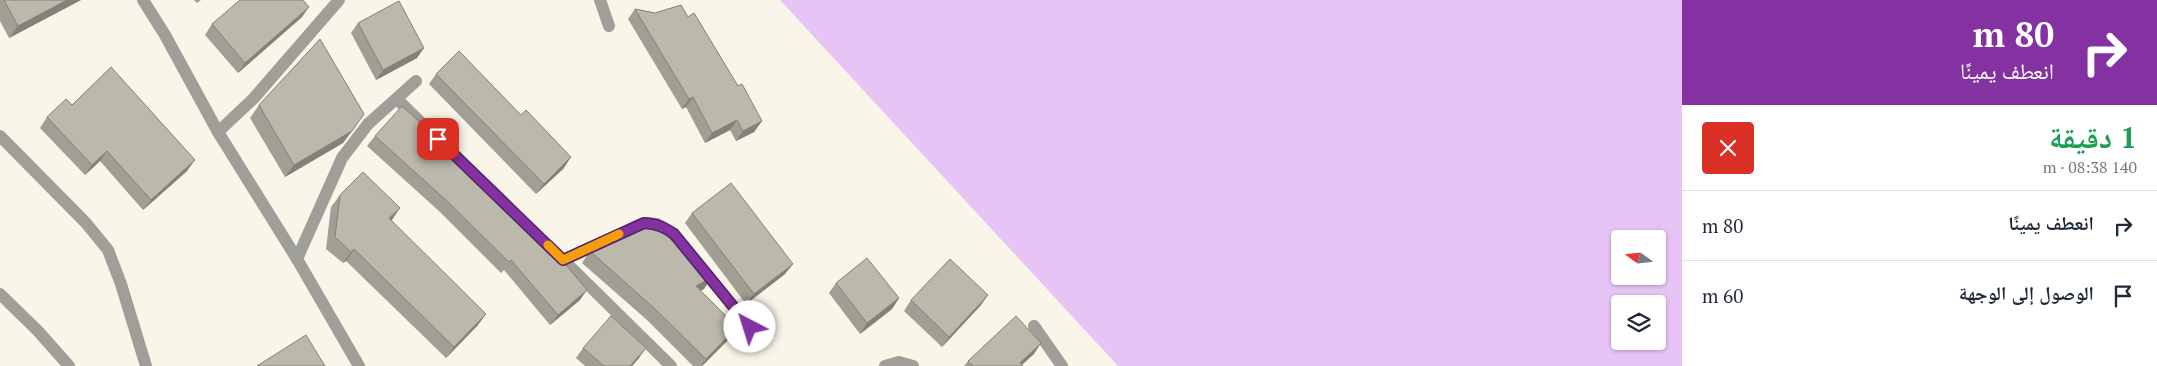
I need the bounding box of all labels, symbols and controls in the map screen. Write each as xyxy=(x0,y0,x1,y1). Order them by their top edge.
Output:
text: 80 m xyxy=(1973,11,2054,57)
icon: right xyxy=(2072,20,2137,85)
text: انعطف يمينًا xyxy=(1960,56,2054,85)
text: 1 دقيقة xyxy=(2049,117,2137,157)
pin xyxy=(417,118,459,160)
button: close xyxy=(1702,122,1754,174)
icon: arrive xyxy=(424,125,452,153)
text: 140 m · 08:38 xyxy=(2043,156,2137,178)
text: انعطف يمينًا xyxy=(2008,210,2094,235)
icon: right xyxy=(2109,212,2137,240)
text: 80 m xyxy=(1702,213,1743,238)
north arrow xyxy=(1611,230,1666,285)
map controls xyxy=(1611,230,1666,350)
text: الوصول إلى الوجهة xyxy=(1959,280,2094,305)
icon: arrive xyxy=(2109,282,2137,310)
text: 60 m xyxy=(1702,283,1743,308)
button: layers xyxy=(1611,295,1666,350)
position arrow xyxy=(723,300,775,352)

